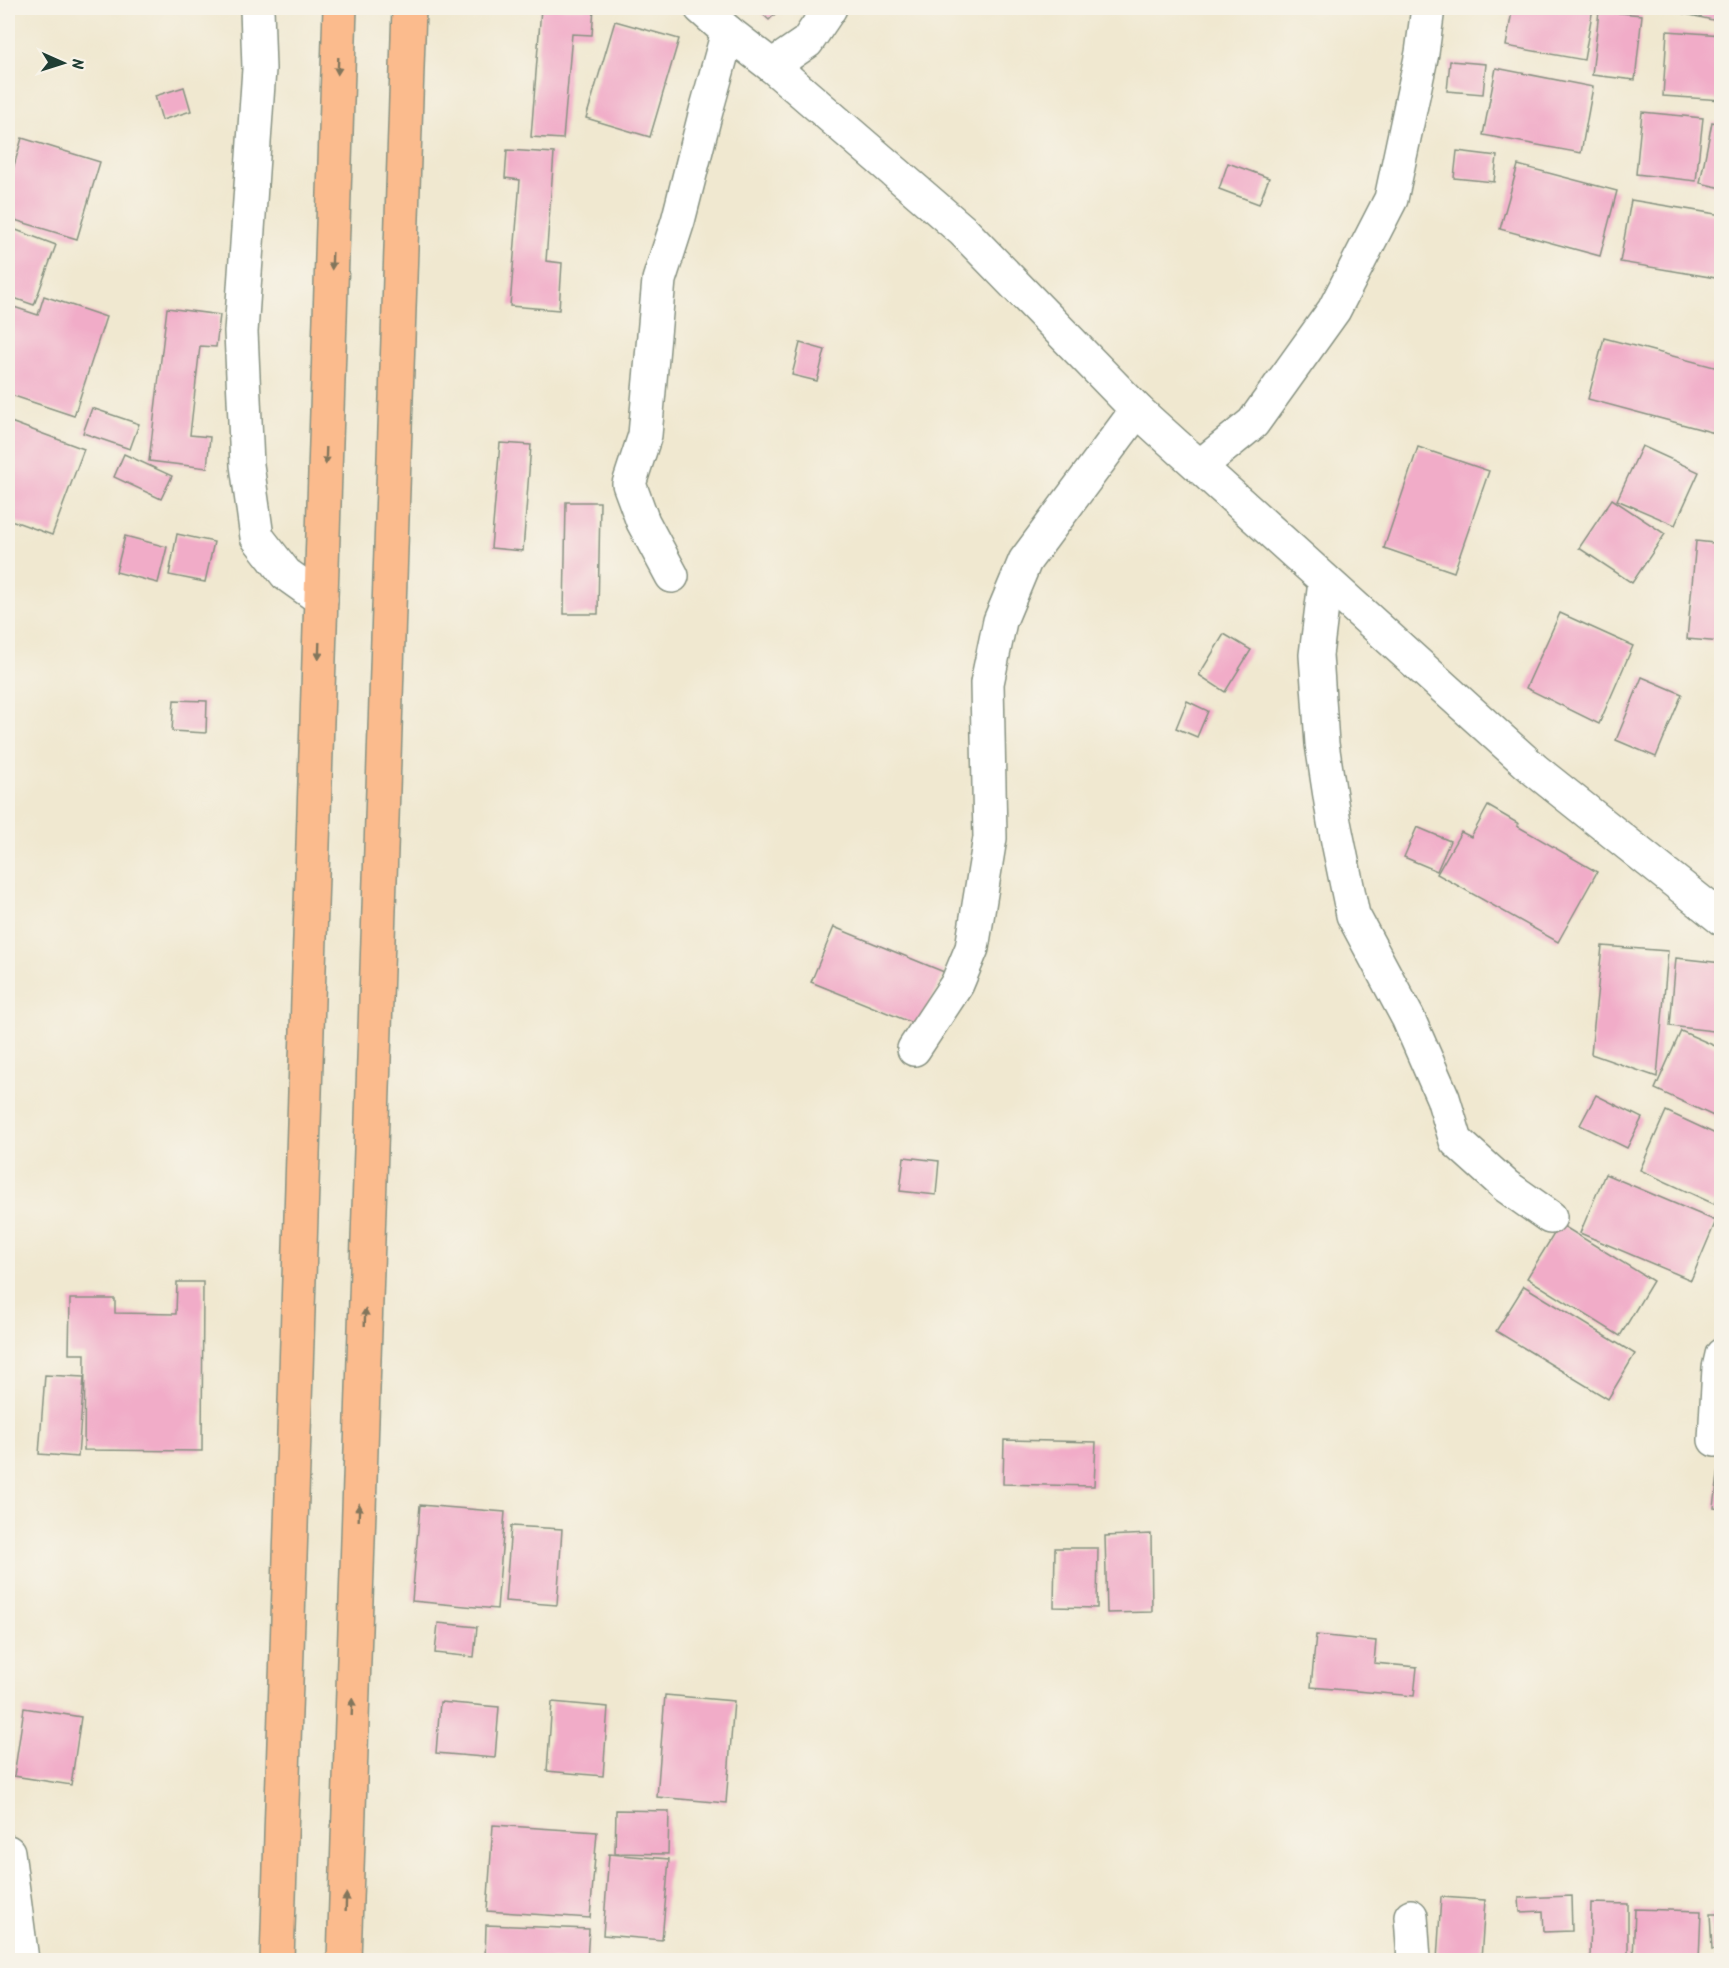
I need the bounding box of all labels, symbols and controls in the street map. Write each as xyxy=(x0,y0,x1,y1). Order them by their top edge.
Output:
north arrow xyxy=(33,33,93,93)
one-way arrow xyxy=(334,56,343,75)
text: N xyxy=(64,58,89,69)
one-way arrow xyxy=(327,251,337,270)
one-way arrow xyxy=(321,446,330,465)
one-way arrow xyxy=(315,641,324,660)
one-way arrow xyxy=(361,1308,370,1327)
one-way arrow xyxy=(354,1503,363,1522)
one-way arrow xyxy=(348,1698,357,1717)
one-way arrow xyxy=(341,1893,350,1912)

